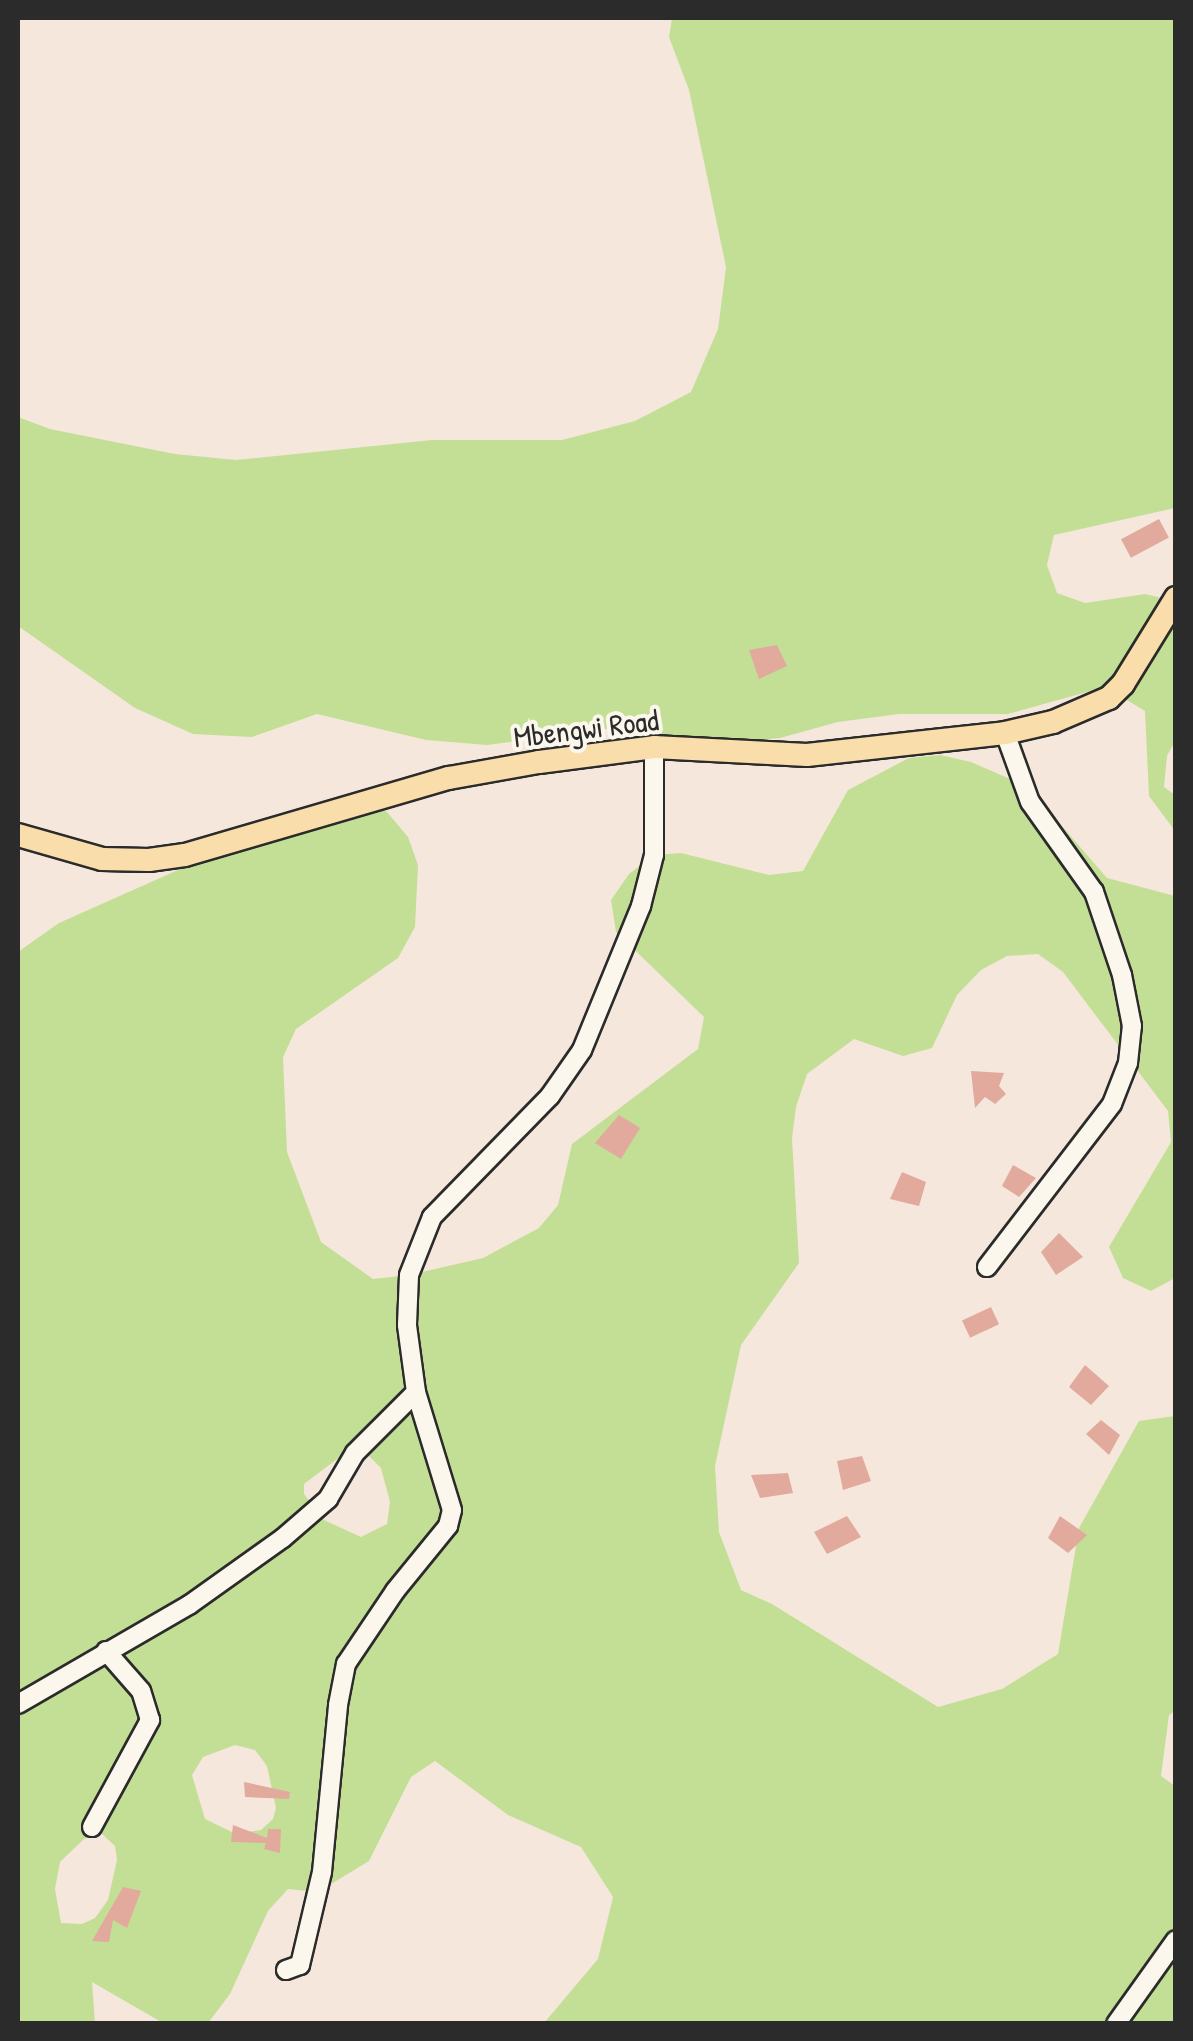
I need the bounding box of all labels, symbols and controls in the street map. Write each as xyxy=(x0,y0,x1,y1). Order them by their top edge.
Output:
street label: Mbengwi Road xyxy=(511,701,661,755)

